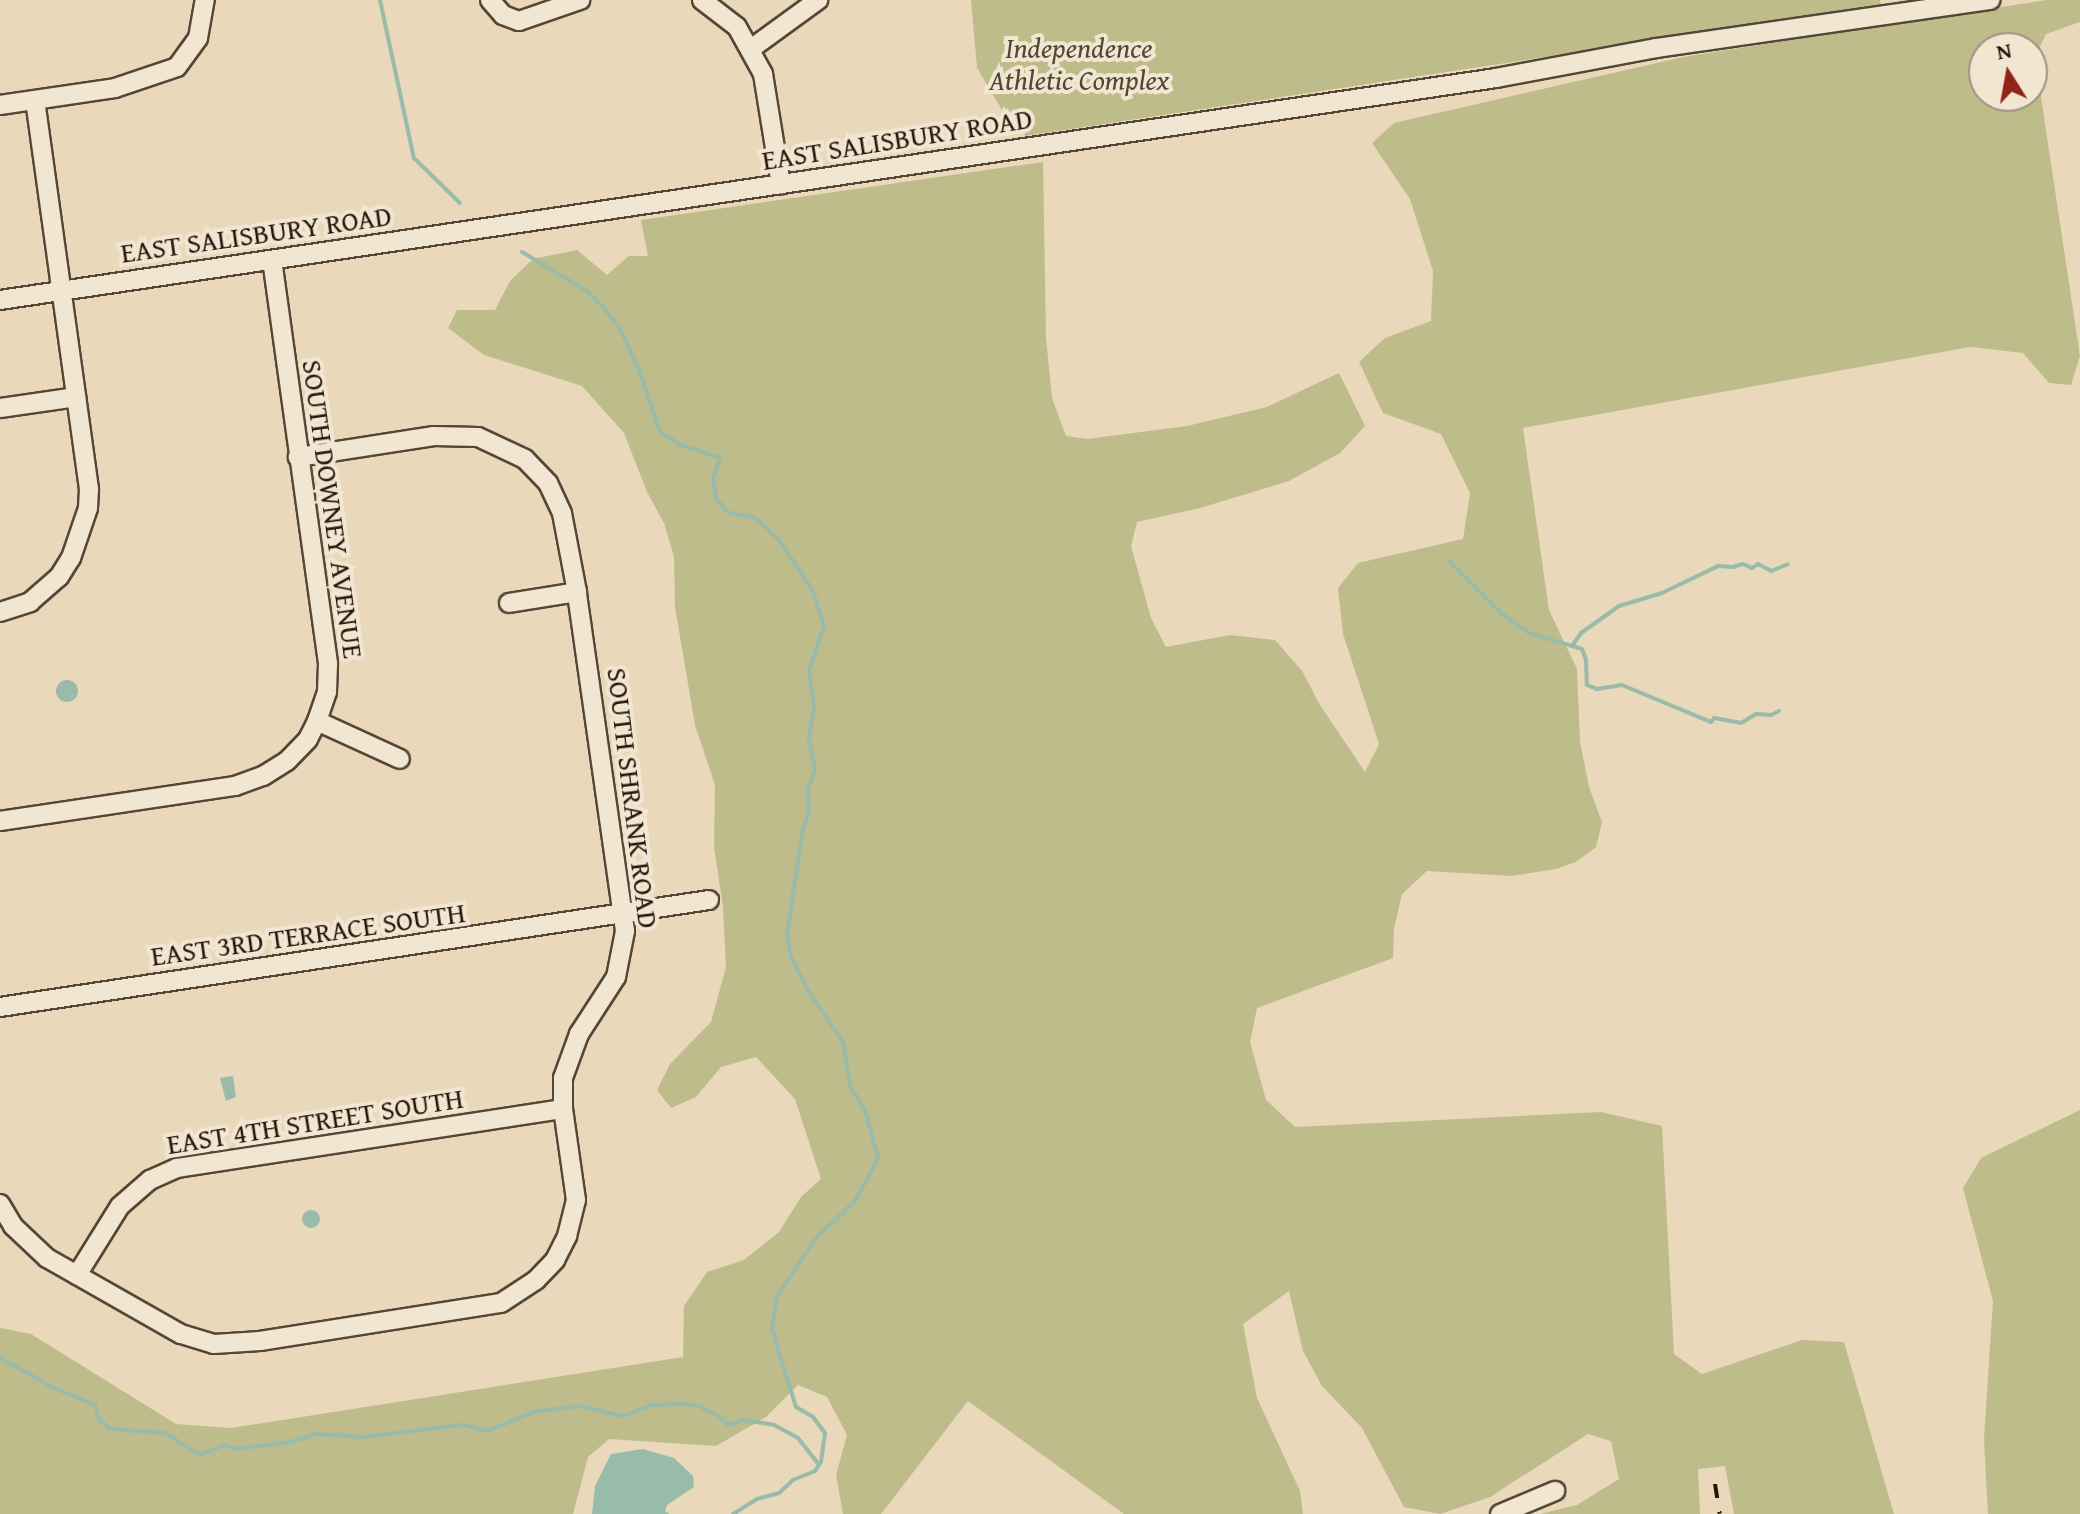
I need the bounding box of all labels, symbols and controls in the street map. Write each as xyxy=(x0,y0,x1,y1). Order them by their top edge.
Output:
park label: Independence Athletic Complex xyxy=(989,31,1169,97)
north arrow xyxy=(1968,32,2048,112)
text: N xyxy=(1994,33,2014,68)
street label: EAST SALISBURY ROAD xyxy=(760,101,1034,177)
street label: EAST SALISBURY ROAD xyxy=(118,198,394,270)
street label: SOUTH DOWNEY AVENUE xyxy=(295,358,371,660)
street label: SOUTH SHRANK ROAD xyxy=(600,666,666,930)
street label: EAST 3RD TERRACE SOUTH xyxy=(149,895,467,973)
street label: EAST 4TH STREET SOUTH xyxy=(164,1081,466,1161)

